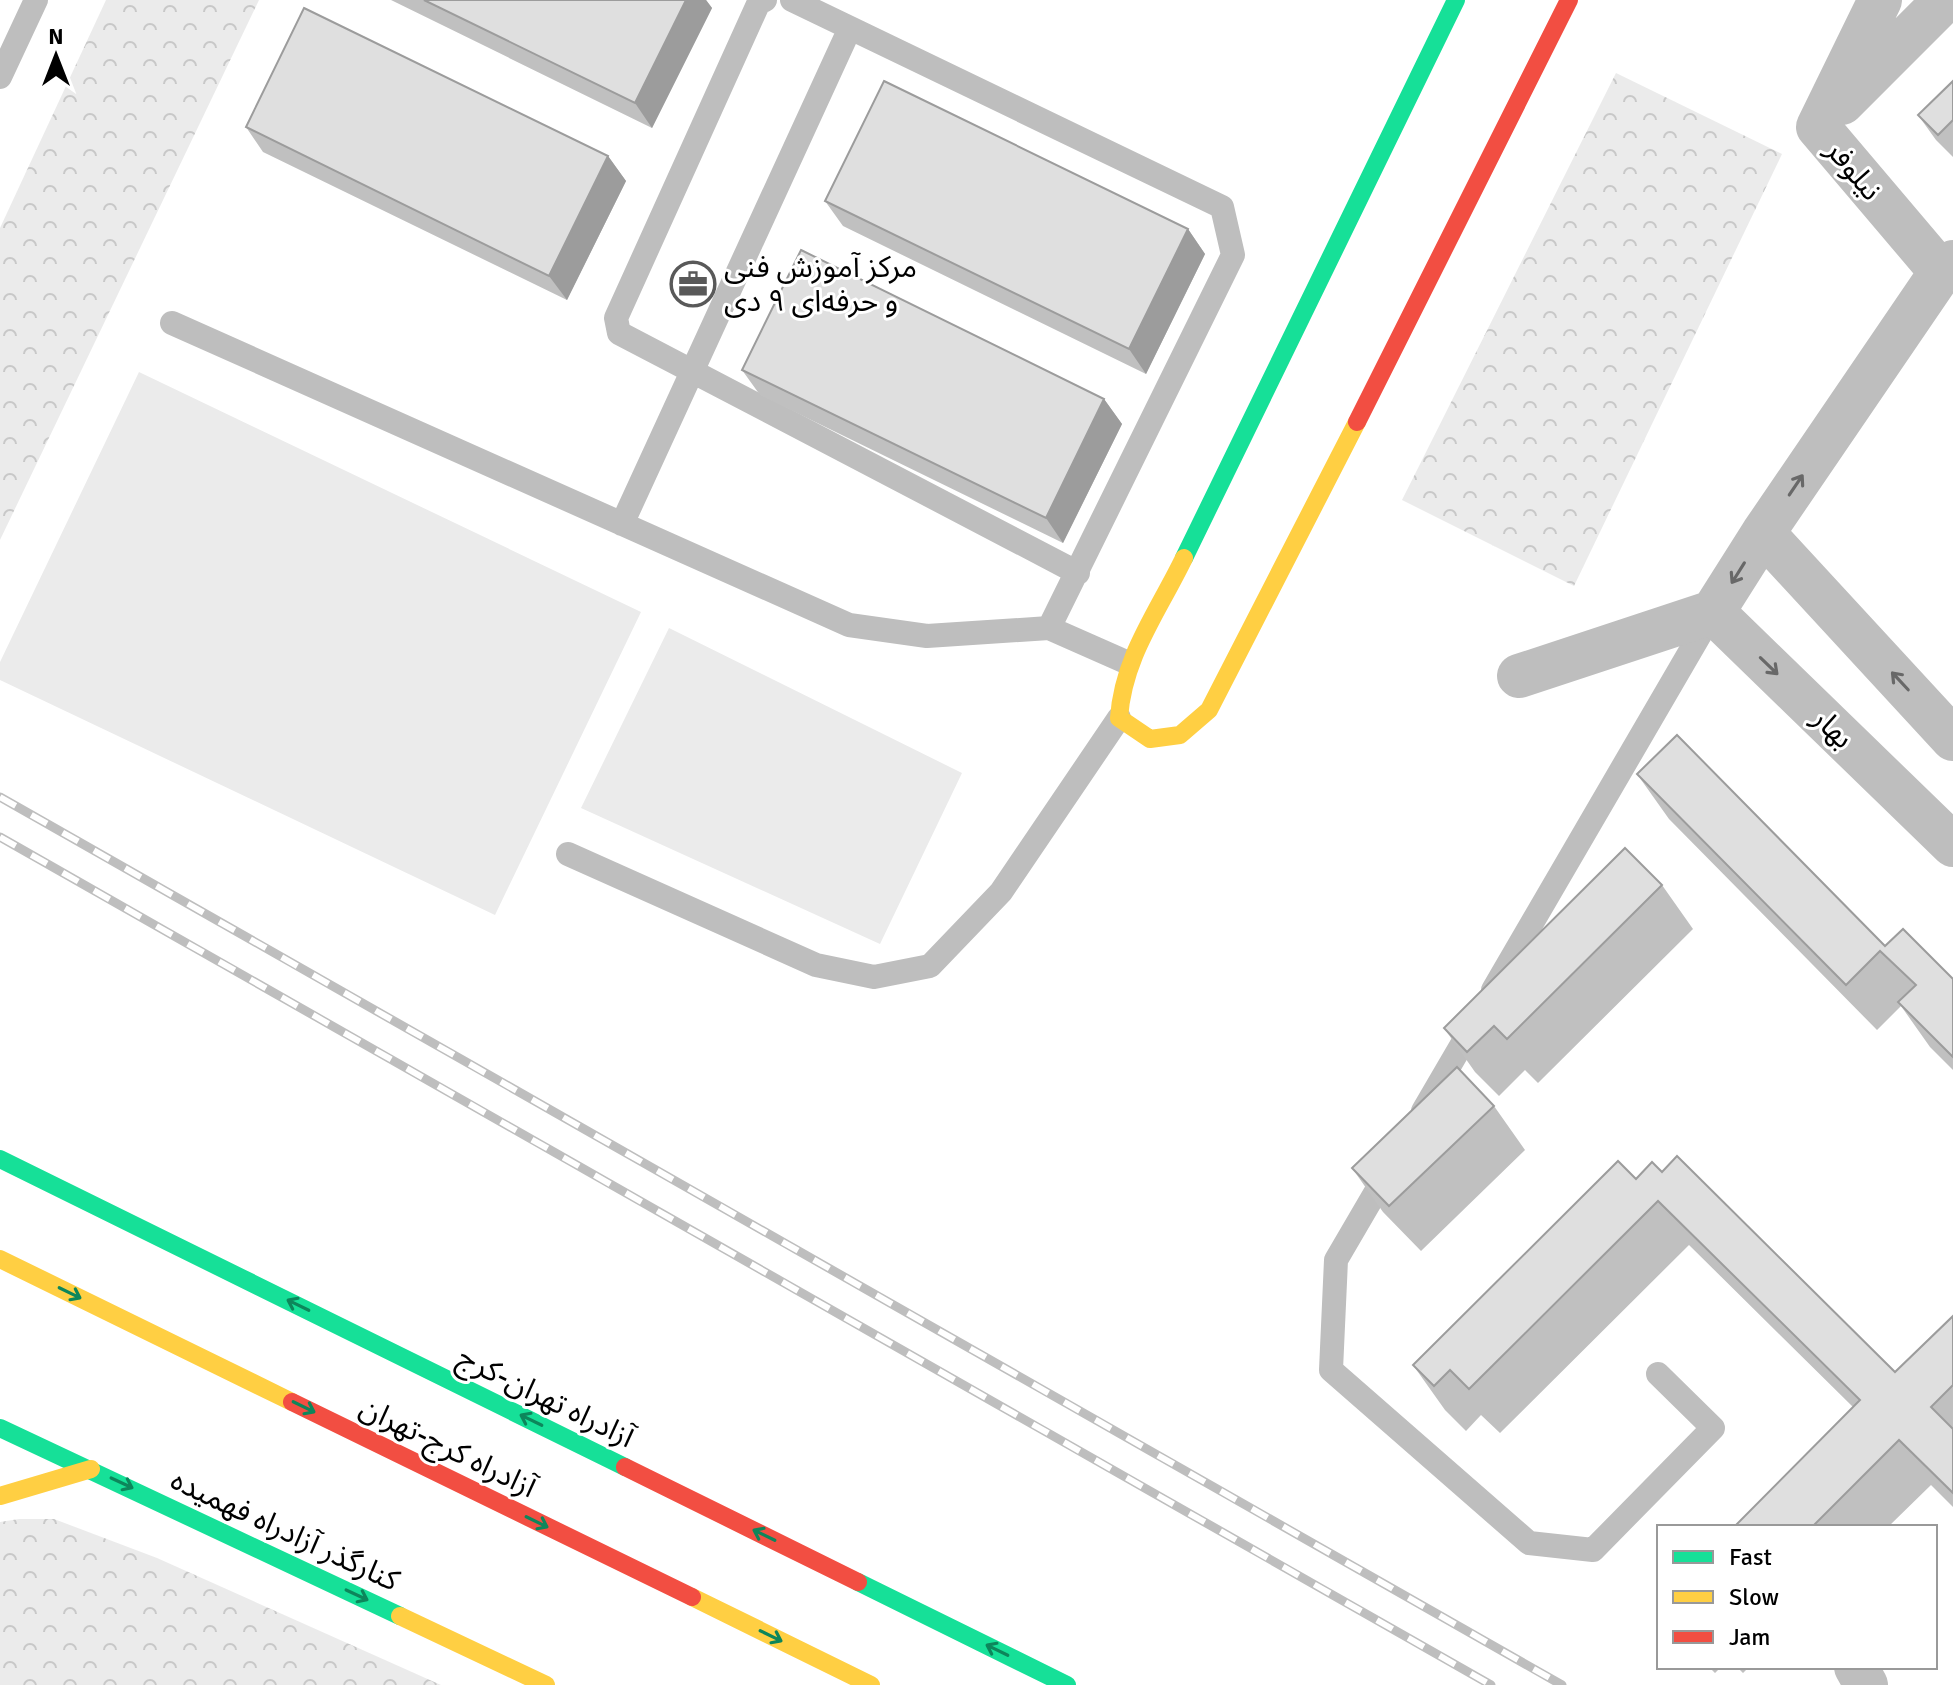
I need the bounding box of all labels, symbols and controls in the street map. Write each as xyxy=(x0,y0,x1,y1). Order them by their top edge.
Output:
north arrow xyxy=(16,16,96,96)
text: N xyxy=(48,23,64,50)
street label: نیلوفر xyxy=(1817,132,1890,208)
place label: مرکز آموزش فنی و حرفه‌ای ۹ دی xyxy=(724,249,917,320)
office icon: مرکز آموزش فنی و حرفه‌ای ۹ دی xyxy=(669,260,717,308)
one-way arrow xyxy=(1787,475,1804,497)
one-way arrow xyxy=(1730,561,1746,583)
one-way arrow xyxy=(1759,657,1779,676)
one-way arrow xyxy=(1892,672,1910,692)
street label: بهار xyxy=(1804,699,1861,757)
one-way arrow xyxy=(58,1286,82,1301)
one-way arrow xyxy=(286,1297,310,1313)
street label: آزادراه تهران-کرج xyxy=(450,1339,641,1459)
street label: آزادراه کرج-تهران xyxy=(352,1389,543,1509)
one-way arrow xyxy=(291,1400,315,1415)
one-way arrow xyxy=(519,1412,543,1428)
street label: کنارگذر آزادراه فهمیده xyxy=(165,1461,405,1600)
one-way arrow xyxy=(109,1476,133,1491)
one-way arrow xyxy=(525,1514,549,1530)
legend xyxy=(1657,1525,1937,1669)
one-way arrow xyxy=(753,1527,776,1542)
text: Fast xyxy=(1729,1542,1772,1572)
text: Slow xyxy=(1729,1582,1779,1612)
one-way arrow xyxy=(344,1588,368,1603)
text: Jam xyxy=(1729,1622,1770,1652)
one-way arrow xyxy=(758,1629,782,1644)
one-way arrow xyxy=(986,1642,1010,1658)

